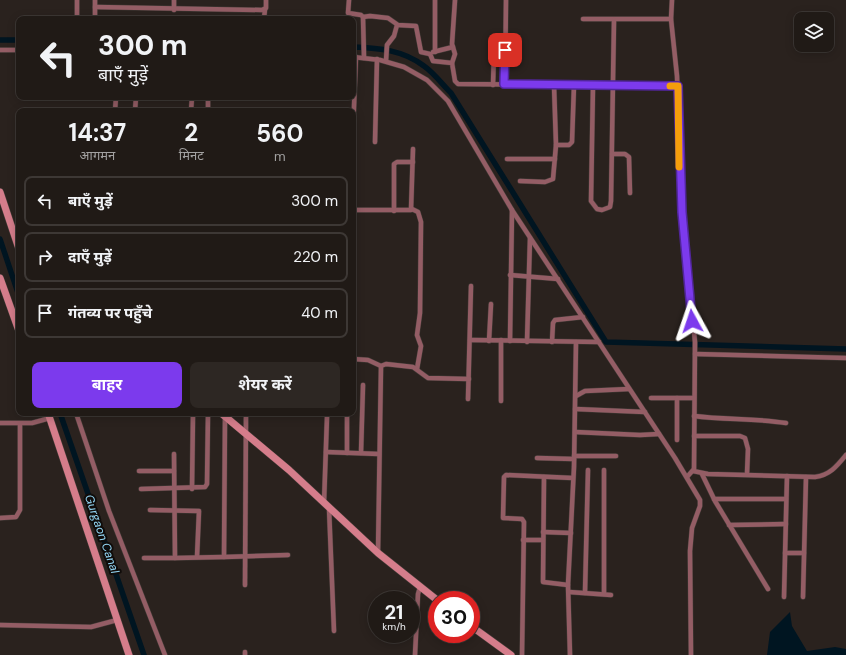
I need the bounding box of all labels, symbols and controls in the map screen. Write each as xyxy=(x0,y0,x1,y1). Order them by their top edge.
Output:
map controls xyxy=(794,12,834,52)
button: layers xyxy=(794,12,834,52)
text: 300 m xyxy=(98,27,187,64)
icon: left xyxy=(32,32,84,84)
pin xyxy=(488,33,522,67)
icon: arrive xyxy=(494,39,516,61)
text: बाएँ मुड़ें xyxy=(98,63,148,87)
text: 14:37 xyxy=(69,117,126,148)
text: 2 xyxy=(184,117,198,148)
text: 560 xyxy=(256,118,303,149)
text: आगमन xyxy=(80,147,115,164)
text: मिनट xyxy=(179,147,204,164)
text: m xyxy=(274,148,286,165)
icon: left xyxy=(34,190,56,212)
text: बाएँ मुड़ें xyxy=(68,191,113,211)
text: 300 m xyxy=(291,191,338,211)
icon: right xyxy=(34,246,56,268)
text: दाएँ मुड़ें xyxy=(68,247,112,267)
text: 220 m xyxy=(293,247,338,267)
position arrow xyxy=(671,300,713,342)
icon: arrive xyxy=(34,302,56,324)
text: गंतव्य पर पहुँचे xyxy=(68,303,152,323)
text: 40 m xyxy=(301,303,338,323)
button: बाहर xyxy=(32,362,182,408)
button: शेयर करें xyxy=(190,362,340,408)
water label: Gurgaon Canal xyxy=(81,492,123,576)
speed limit sign: 30 xyxy=(428,591,480,643)
text: 21 xyxy=(385,599,403,625)
text: km/h xyxy=(382,620,406,633)

